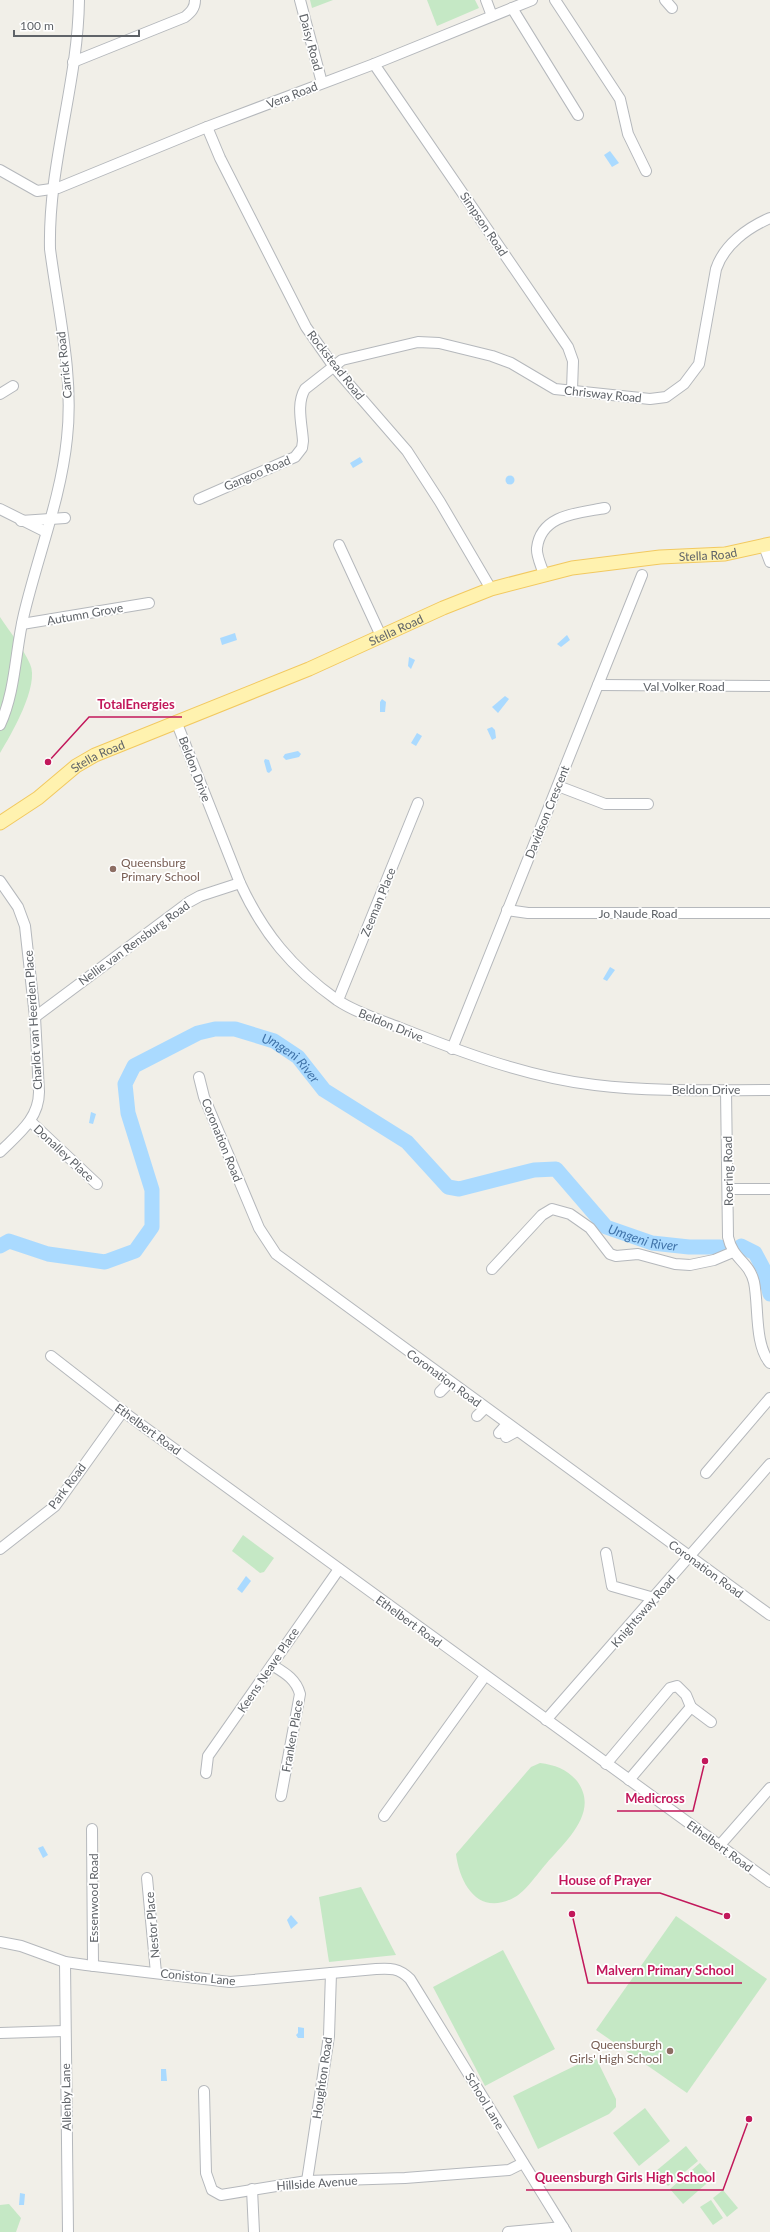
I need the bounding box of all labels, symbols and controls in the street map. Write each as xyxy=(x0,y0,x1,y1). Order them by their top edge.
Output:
scale bar xyxy=(14,12,139,38)
street label: Daisy Road xyxy=(296,12,326,72)
text: 100 m xyxy=(20,18,54,33)
street label: Vera Road xyxy=(264,78,320,112)
street label: Simpson Road xyxy=(457,189,511,259)
street label: Rockstead Road xyxy=(304,327,368,403)
street label: Carrick Road xyxy=(53,331,75,399)
street label: Chrisway Road xyxy=(563,382,643,406)
street label: Gangoo Road xyxy=(221,452,293,494)
street label: Stella Road xyxy=(679,544,738,564)
street label: Autumn Grove xyxy=(46,600,124,628)
street label: Stella Road xyxy=(366,611,425,648)
street label: Val Volker Road xyxy=(643,679,725,694)
callout: TotalEnergies xyxy=(89,692,182,717)
text: TotalEnergies xyxy=(97,696,175,712)
street label: Beldon Drive xyxy=(176,734,214,804)
street label: Stella Road xyxy=(67,736,127,775)
street label: Davidson Crescent xyxy=(522,763,573,861)
place label: Queensburg Primary School xyxy=(121,855,200,884)
marker: Queensburg Primary School xyxy=(108,864,118,874)
street label: Zeeman Place xyxy=(357,865,399,939)
street label: Nellie van Rensburg Road xyxy=(76,898,192,988)
street label: Jo Naude Road xyxy=(598,906,678,921)
street label: Charlot van Heerden Place xyxy=(21,950,45,1090)
street label: Beldon Drive xyxy=(356,1005,426,1045)
water label: Umgeni River xyxy=(260,1030,323,1086)
street label: Beldon Drive xyxy=(672,1082,740,1097)
street label: Coronation Road xyxy=(198,1096,246,1184)
street label: Donalley Place xyxy=(31,1121,97,1185)
street label: Roering Road xyxy=(720,1136,736,1206)
water label: Umgeni River xyxy=(606,1220,679,1254)
street label: Coronation Road xyxy=(404,1346,484,1410)
street label: Ethelbert Road xyxy=(112,1400,184,1458)
street label: Park Road xyxy=(45,1460,89,1512)
street label: Coronation Road xyxy=(666,1537,746,1601)
street label: Knightsway Road xyxy=(608,1572,678,1650)
street label: Ethelbert Road xyxy=(373,1592,445,1650)
street label: Keens Neave Place xyxy=(234,1625,302,1715)
street label: Franken Place xyxy=(278,1699,306,1773)
callout: Medicross xyxy=(617,1786,693,1811)
text: Medicross xyxy=(625,1790,685,1806)
street label: Ethelbert Road xyxy=(684,1817,756,1875)
street label: Essenwood Road xyxy=(86,1853,101,1943)
callout: House of Prayer xyxy=(551,1868,660,1893)
text: House of Prayer xyxy=(559,1872,652,1888)
street label: Nestor Place xyxy=(142,1891,162,1959)
callout: Malvern Primary School xyxy=(588,1958,742,1983)
text: Malvern Primary School xyxy=(596,1962,734,1978)
street label: Coniston Lane xyxy=(160,1966,236,1988)
street label: Houghton Road xyxy=(309,2036,335,2120)
place label: Queensburgh Girls' High School xyxy=(569,2037,662,2066)
marker: Queensburgh Girls' High School xyxy=(665,2046,675,2056)
street label: Allenby Lane xyxy=(58,2063,74,2131)
street label: School Lane xyxy=(462,2070,508,2132)
callout: Queensburgh Girls High School xyxy=(526,2165,723,2190)
text: Queensburgh Girls High School xyxy=(535,2169,715,2185)
street label: Hillside Avenue xyxy=(276,2173,358,2193)

